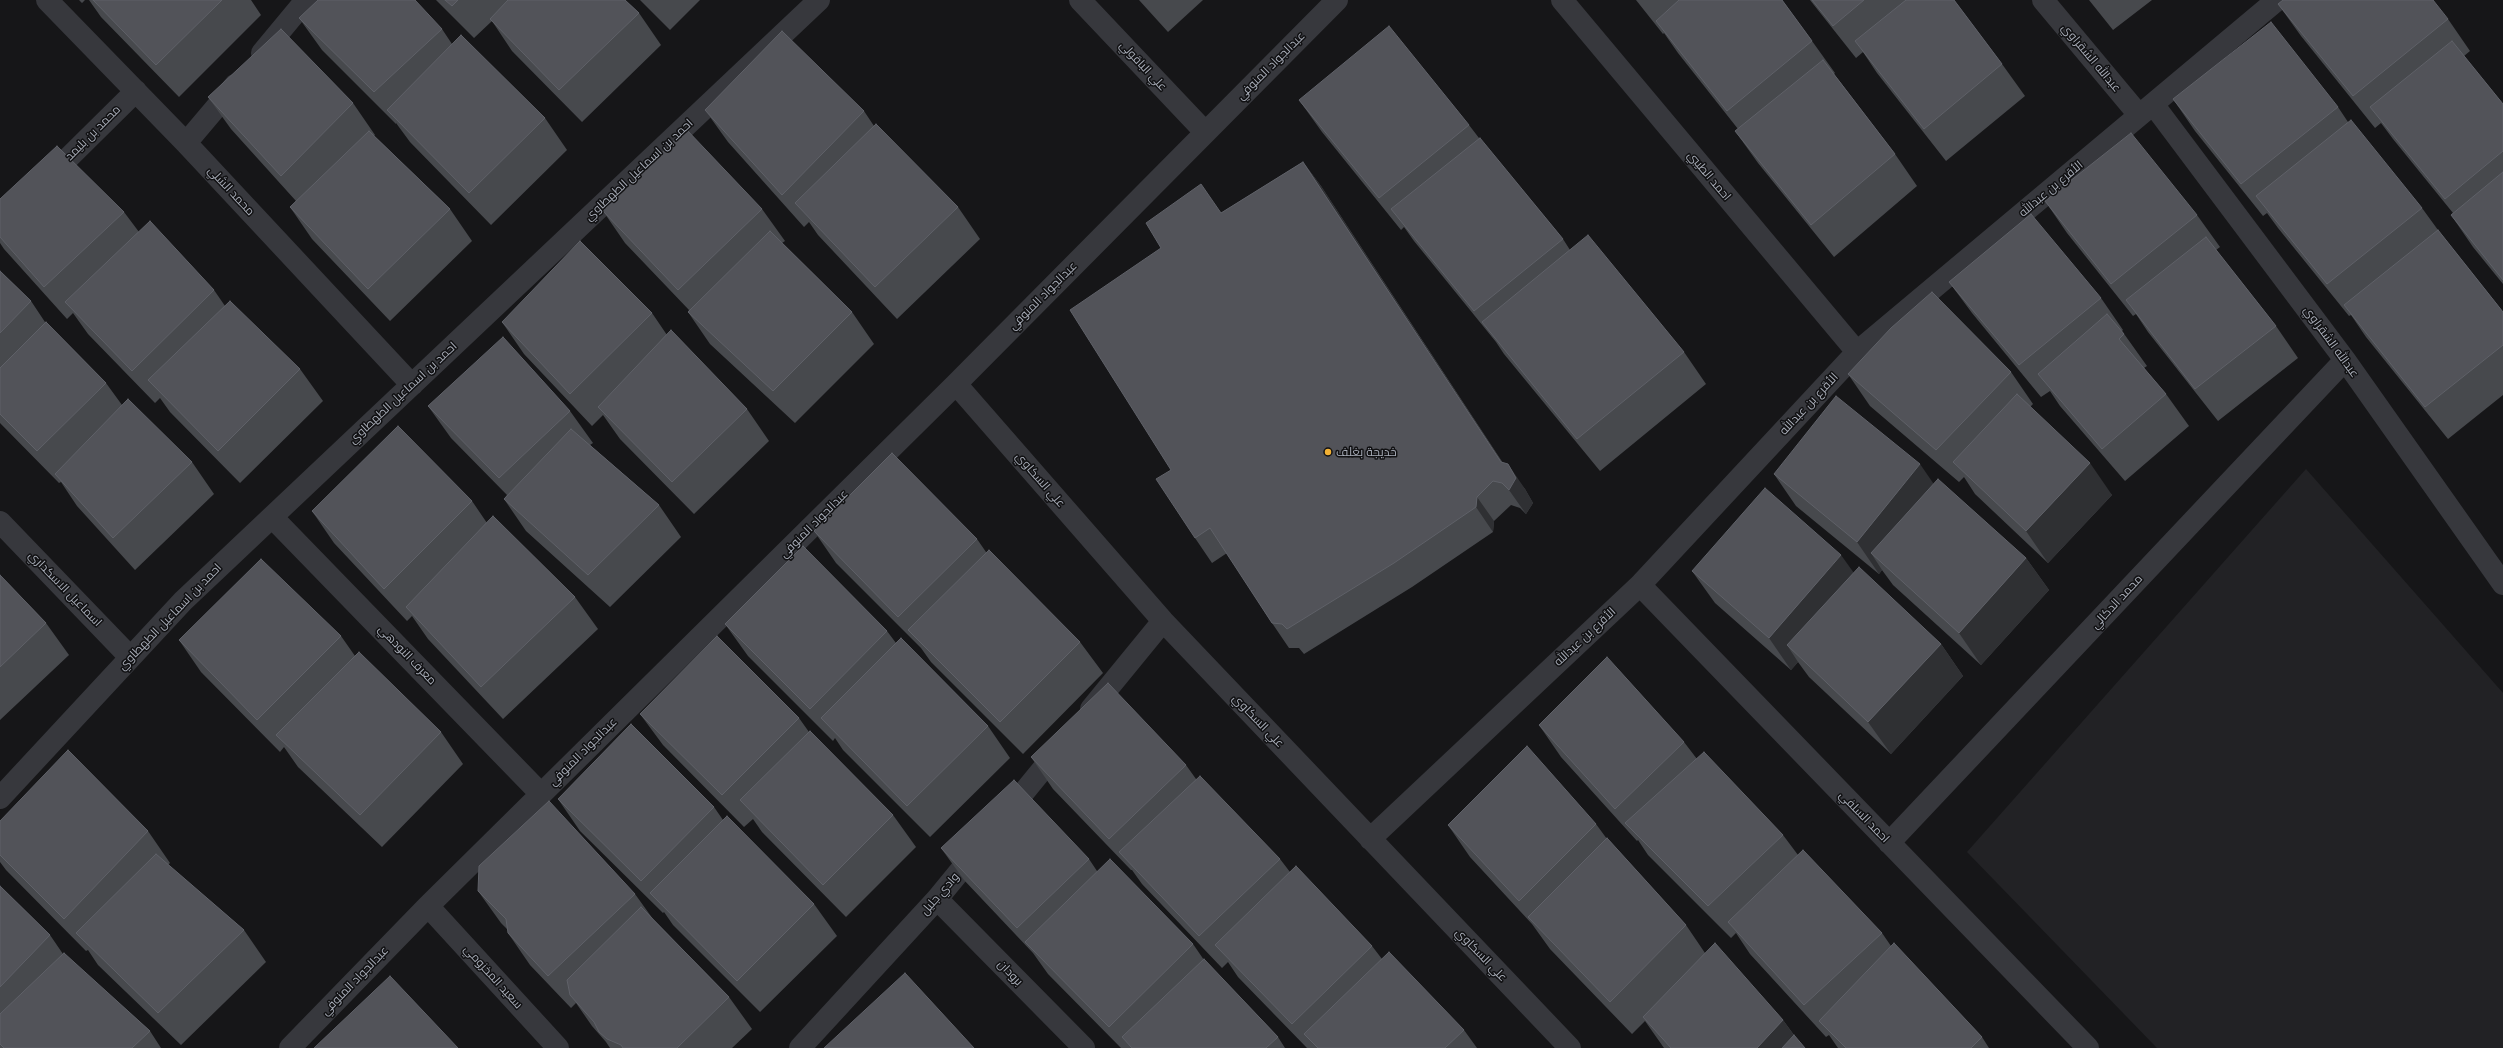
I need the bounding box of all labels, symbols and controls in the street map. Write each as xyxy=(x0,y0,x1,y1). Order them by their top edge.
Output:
street label: عبدالله الشقراوي xyxy=(2058,21,2124,95)
street label: عبدالجواد المنوفي xyxy=(1234,29,1308,103)
street label: علي الباقولي xyxy=(1116,38,1170,94)
street label: محمد بن بليمد xyxy=(62,102,124,164)
street label: احمد بن اسماعيل الطهطاوي xyxy=(582,116,696,224)
street label: احمد الطيبي xyxy=(1684,148,1734,204)
street label: الأقرع بن عبدالله xyxy=(2016,158,2086,220)
street label: محمد الشلي xyxy=(205,163,257,219)
street label: عبدالجواد المنوفي xyxy=(1006,259,1080,333)
street label: عبدالله الشقراوي xyxy=(2300,304,2362,380)
street label: احمد بن اسماعيل الطهطاوي xyxy=(346,339,460,447)
street label: الأقرع بن عبدالله xyxy=(1777,370,1841,438)
place label: خديجة بغلف xyxy=(1336,445,1397,459)
marker: خديجة بغلف xyxy=(1323,447,1333,457)
street label: علي السكاوي xyxy=(1012,449,1068,511)
street label: عبدالجواد المنوفي xyxy=(777,487,851,561)
street label: اسماعيل الاسكداري xyxy=(25,548,105,630)
street label: احمد بن اسماعيل الطهطاوي xyxy=(115,561,225,673)
street label: محمد الدكالي xyxy=(2088,572,2146,632)
street label: الأقرع بن عبدالله xyxy=(1551,605,1619,669)
street label: معرف النودهي xyxy=(375,622,439,688)
street label: علي السكاوي xyxy=(1229,691,1287,751)
street label: عبدالجواد المنوفي xyxy=(546,715,620,789)
street label: احمد السلفي xyxy=(1836,788,1892,846)
street label: وادي جليل xyxy=(918,870,962,918)
street label: علي السكاوي xyxy=(1452,925,1510,985)
street label: سعيد المخزومي xyxy=(461,942,525,1012)
street label: عبدالجواد المنوفي xyxy=(318,943,392,1019)
street label: برودان xyxy=(994,957,1026,989)

